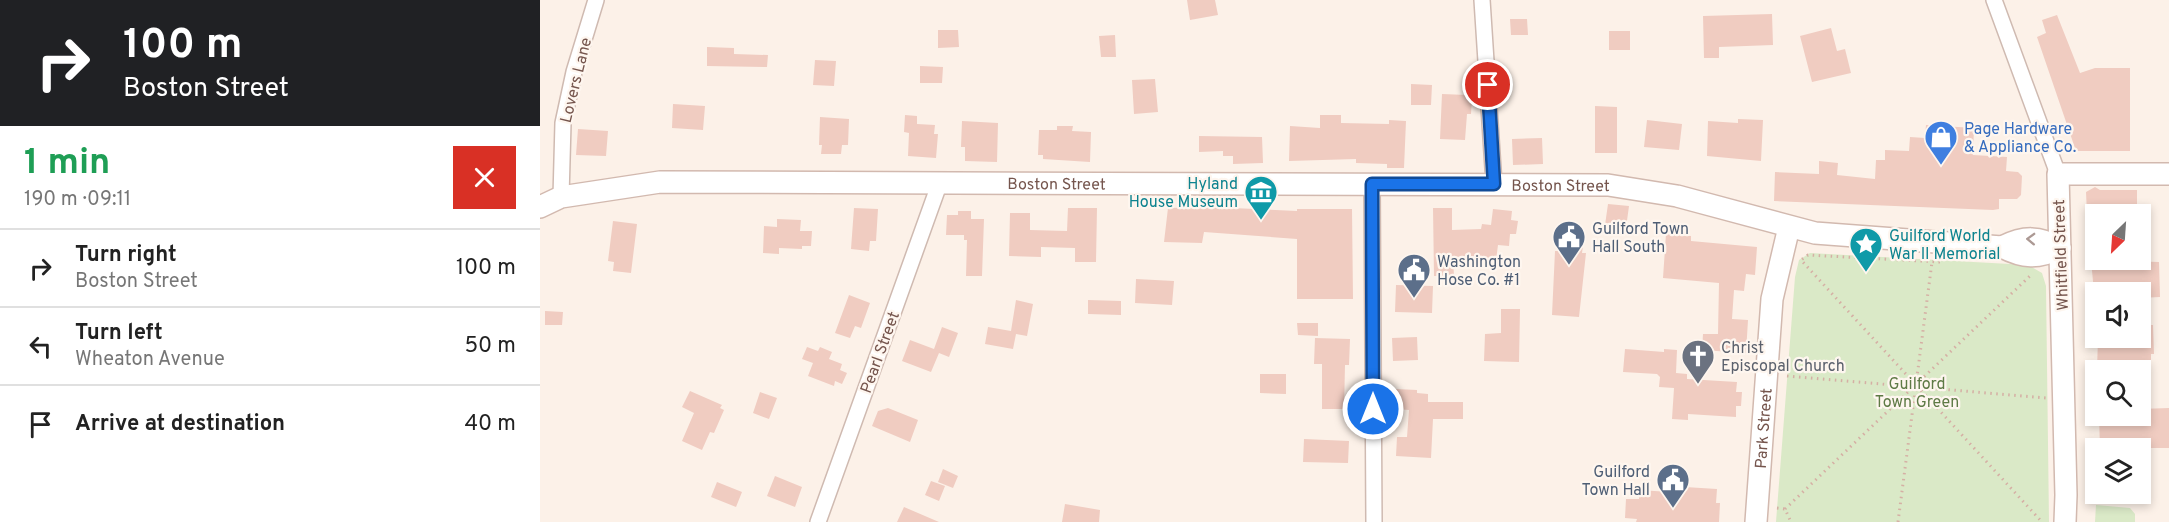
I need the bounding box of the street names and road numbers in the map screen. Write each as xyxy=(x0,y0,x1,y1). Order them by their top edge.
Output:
street label: Lovers Lane xyxy=(557,36,597,125)
street label: Boston Street xyxy=(1007,175,1106,195)
street label: Boston Street xyxy=(1511,177,1610,197)
street label: Whitfield Street xyxy=(2050,199,2074,311)
street label: Pearl Street xyxy=(857,309,905,396)
street label: Park Street xyxy=(1752,387,1778,469)

